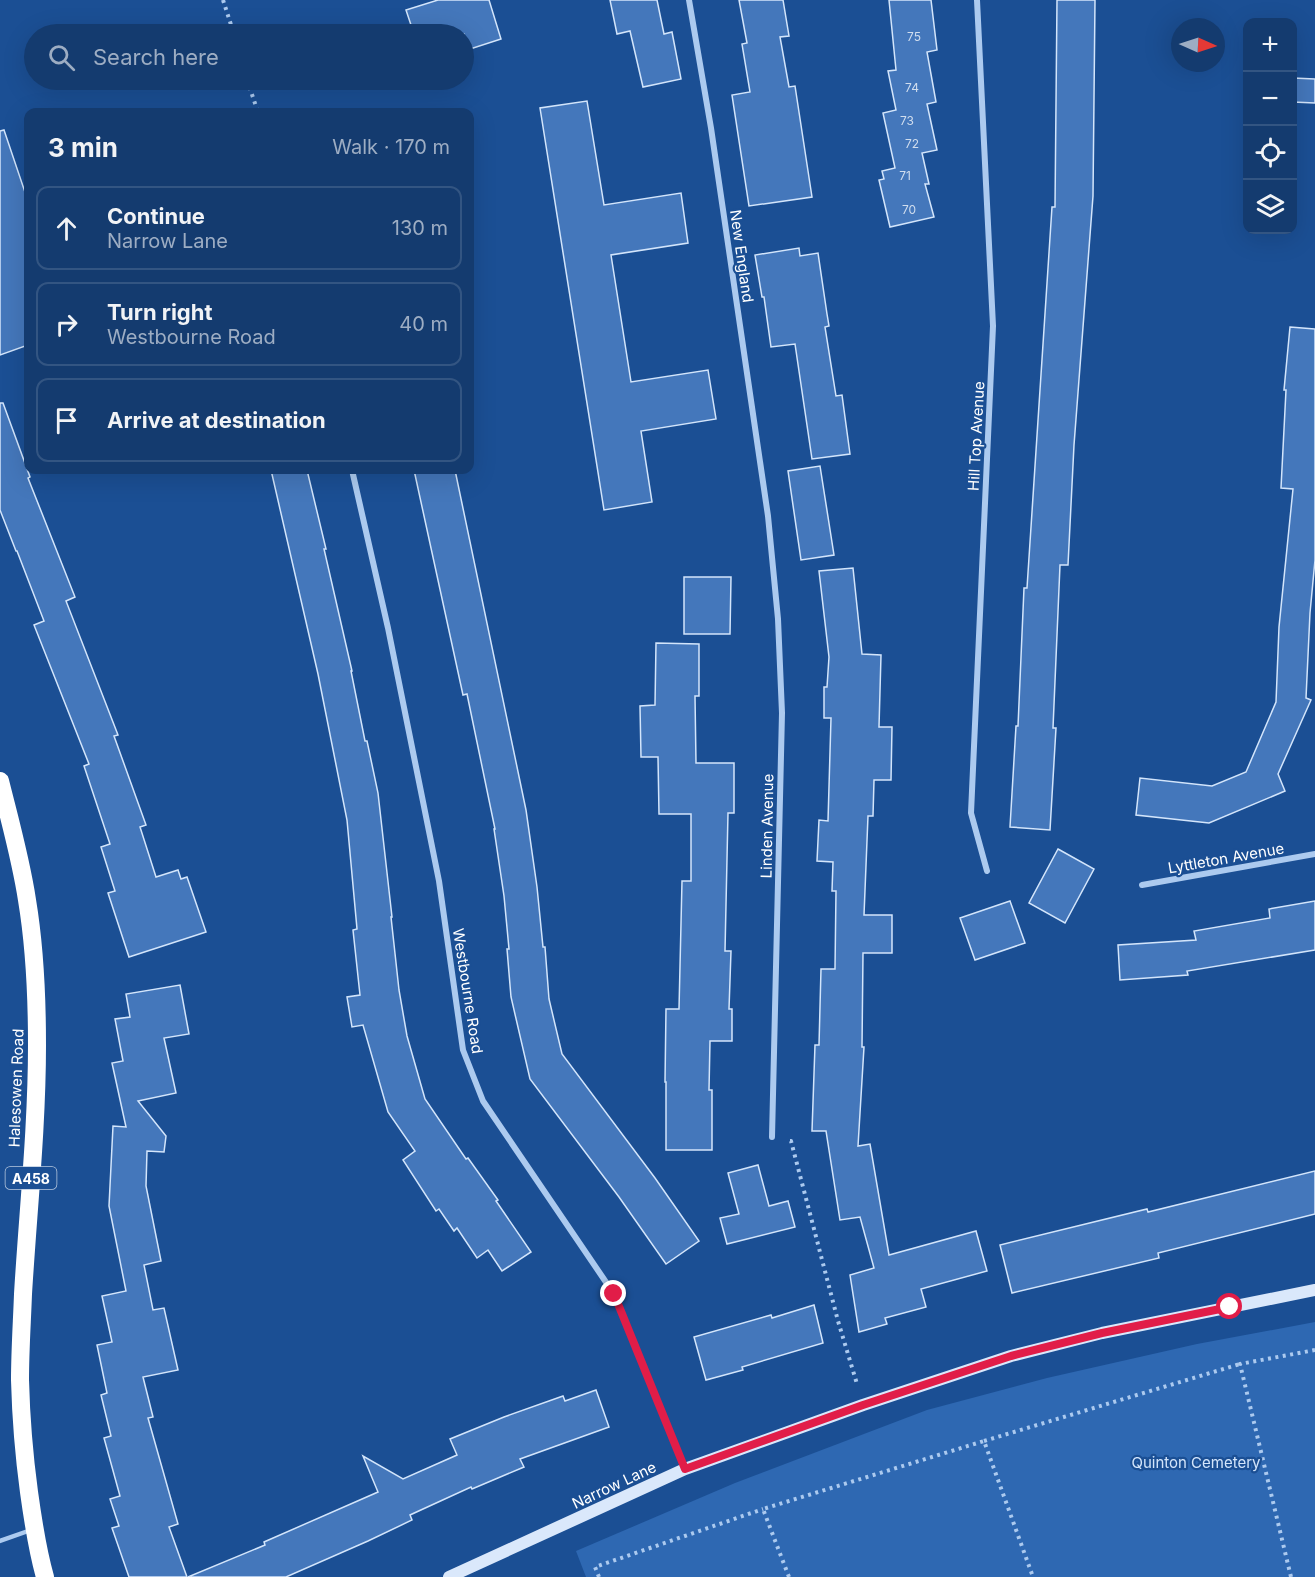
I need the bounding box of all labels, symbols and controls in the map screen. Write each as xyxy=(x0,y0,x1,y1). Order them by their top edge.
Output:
north arrow xyxy=(1171,18,1225,72)
map controls xyxy=(1243,18,1297,234)
button: + xyxy=(1243,18,1297,72)
search box xyxy=(24,24,474,90)
house number: 75 xyxy=(907,29,921,44)
icon: search xyxy=(45,41,78,74)
text: Search here xyxy=(93,44,219,70)
button: − xyxy=(1243,72,1297,126)
house number: 74 xyxy=(905,80,919,95)
house number: 73 xyxy=(900,113,914,128)
button: locate xyxy=(1243,126,1297,180)
text: 3 min xyxy=(48,132,118,163)
text: Walk · 170 m xyxy=(332,135,450,159)
house number: 72 xyxy=(905,136,919,151)
house number: 71 xyxy=(899,168,911,183)
button: layers xyxy=(1243,180,1297,234)
house number: 70 xyxy=(902,202,916,217)
text: Continue xyxy=(107,203,205,229)
street label: New England xyxy=(726,208,758,304)
icon: ahead xyxy=(50,212,83,245)
text: 130 m xyxy=(392,216,448,240)
text: Narrow Lane xyxy=(107,229,228,253)
text: Turn right xyxy=(107,299,213,325)
icon: right xyxy=(50,308,83,341)
text: 40 m xyxy=(399,312,448,336)
text: Westbourne Road xyxy=(107,325,276,349)
street label: Hill Top Avenue xyxy=(964,381,988,491)
icon: arrive xyxy=(50,404,83,437)
text: Arrive at destination xyxy=(107,407,326,433)
street label: Linden Avenue xyxy=(757,773,777,879)
street label: Lyttleton Avenue xyxy=(1167,838,1285,878)
street label: Westbourne Road xyxy=(449,927,487,1055)
street label: Halesowen Road xyxy=(4,1028,28,1148)
road number: A458 xyxy=(6,1167,57,1189)
route end xyxy=(600,1280,626,1306)
route start xyxy=(1216,1293,1242,1319)
park label: Quinton Cemetery xyxy=(1131,1453,1261,1472)
street label: Narrow Lane xyxy=(569,1457,659,1513)

